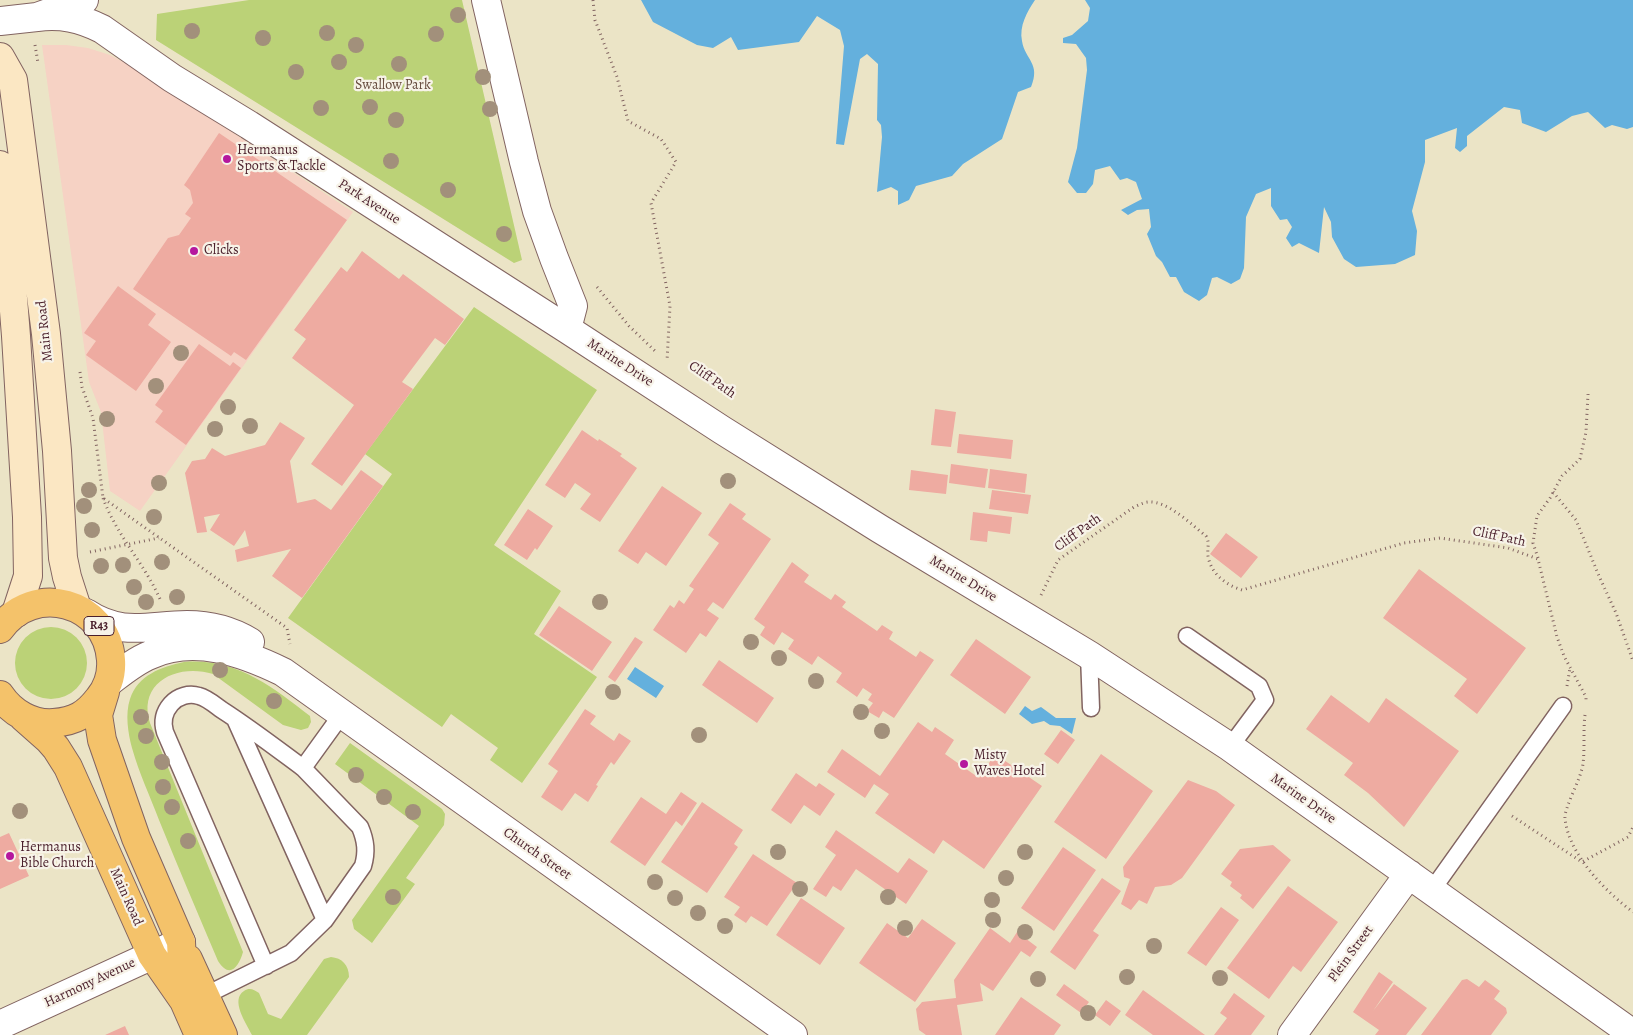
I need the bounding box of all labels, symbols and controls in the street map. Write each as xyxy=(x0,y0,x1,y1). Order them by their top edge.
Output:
park label: Swallow Park xyxy=(355,78,431,94)
place label: Hermanus Sports & Tackle xyxy=(237,143,326,176)
marker: Hermanus Sports & Tackle xyxy=(221,153,233,165)
street label: Park Avenue xyxy=(335,176,403,228)
place label: Clicks xyxy=(204,243,239,259)
marker: Clicks xyxy=(188,245,200,257)
street label: Main Road xyxy=(33,299,57,363)
street label: Marine Drive xyxy=(584,335,656,391)
street label: Cliff Path xyxy=(685,358,739,402)
street label: Cliff Path xyxy=(1051,510,1105,556)
street label: Cliff Path xyxy=(1471,523,1527,551)
street label: Marine Drive xyxy=(926,552,1000,606)
road number: R43 xyxy=(84,616,114,636)
place label: Misty Waves Hotel xyxy=(974,748,1044,780)
marker: Misty Waves Hotel xyxy=(958,758,970,770)
street label: Marine Drive xyxy=(1267,770,1339,828)
street label: Church Street xyxy=(500,824,574,884)
place label: Hermanus Bible Church xyxy=(20,840,94,872)
marker: Hermanus Bible Church xyxy=(4,850,16,862)
street label: Main Road xyxy=(106,865,146,929)
street label: Plein Street xyxy=(1325,922,1377,986)
street label: Harmony Avenue xyxy=(42,954,138,1012)

